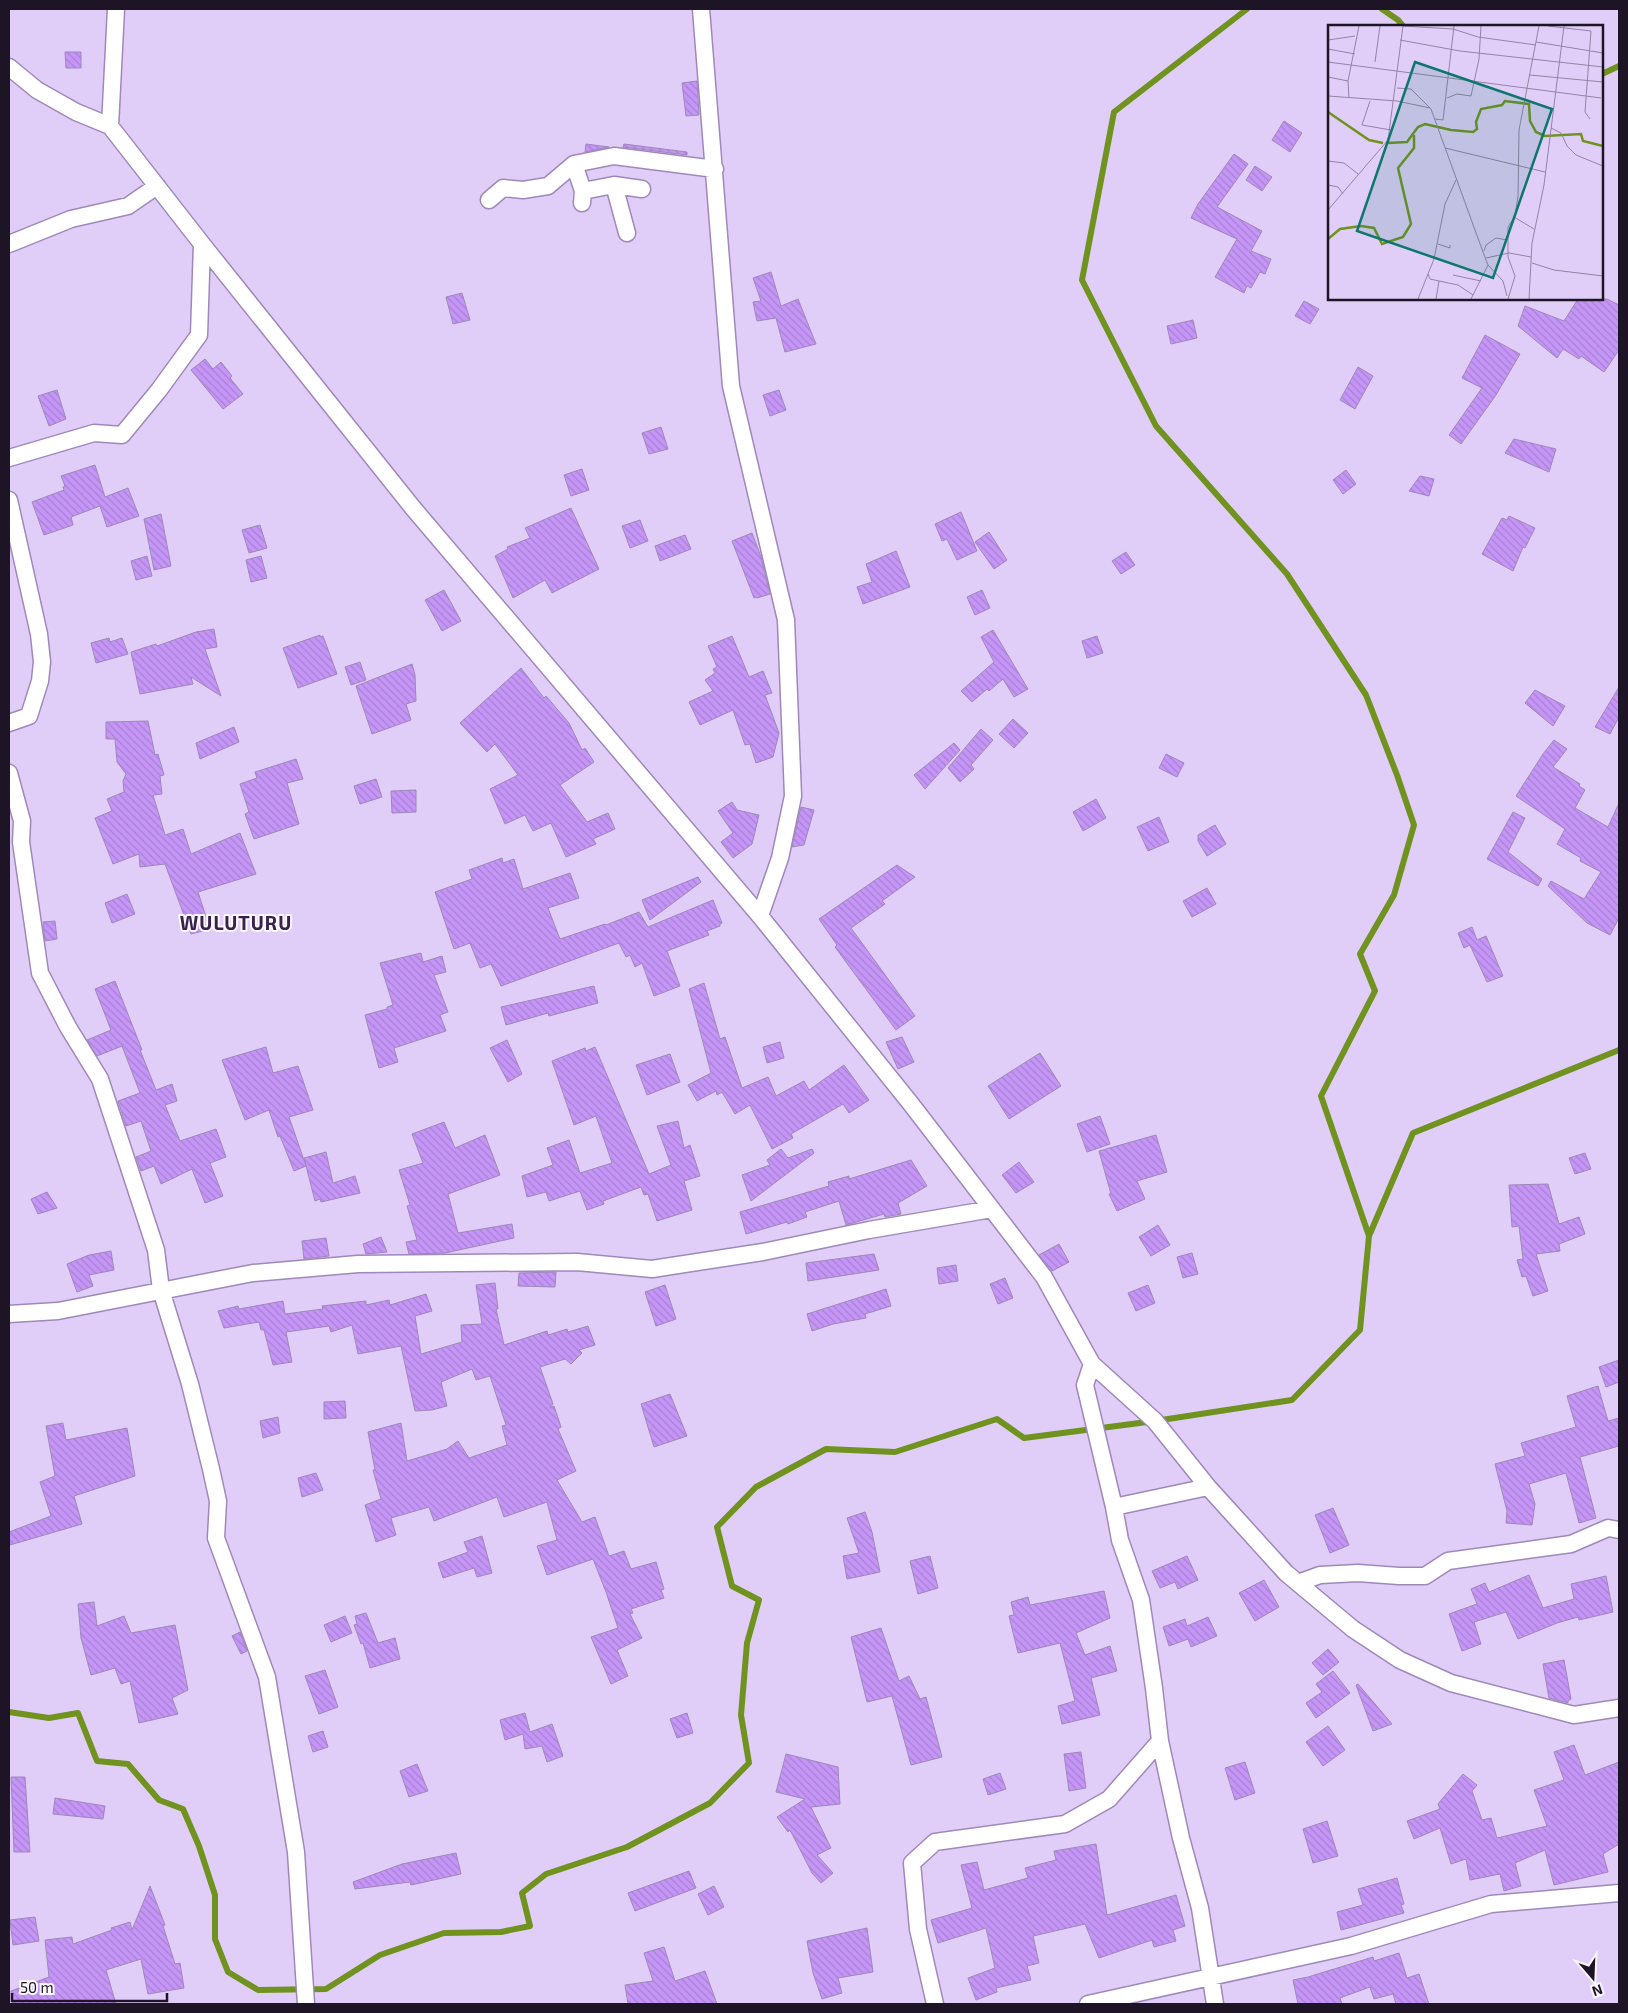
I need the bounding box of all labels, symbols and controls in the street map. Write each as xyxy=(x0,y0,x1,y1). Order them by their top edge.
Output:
inset map xyxy=(1328,25,1603,300)
district label: WULUTURU xyxy=(180,911,292,934)
north arrow xyxy=(1568,1953,1618,2003)
scale bar xyxy=(12,1970,168,2002)
text: 50 m xyxy=(20,1978,54,1996)
text: N xyxy=(1590,1981,1605,2000)

